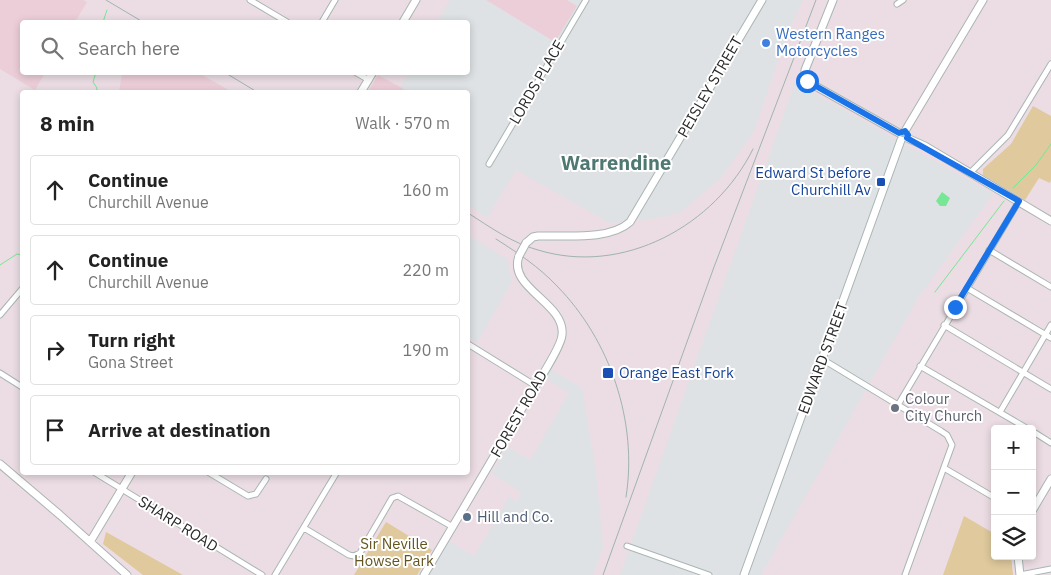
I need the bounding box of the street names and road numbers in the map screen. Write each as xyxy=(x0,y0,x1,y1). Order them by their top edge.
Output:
street label: PEISLEY STREET xyxy=(673,32,746,141)
street label: LORDS PLACE xyxy=(505,36,568,127)
street label: EDWARD STREET xyxy=(793,299,852,416)
street label: FOREST ROAD xyxy=(486,367,551,461)
street label: SHARP ROAD xyxy=(135,491,222,556)

